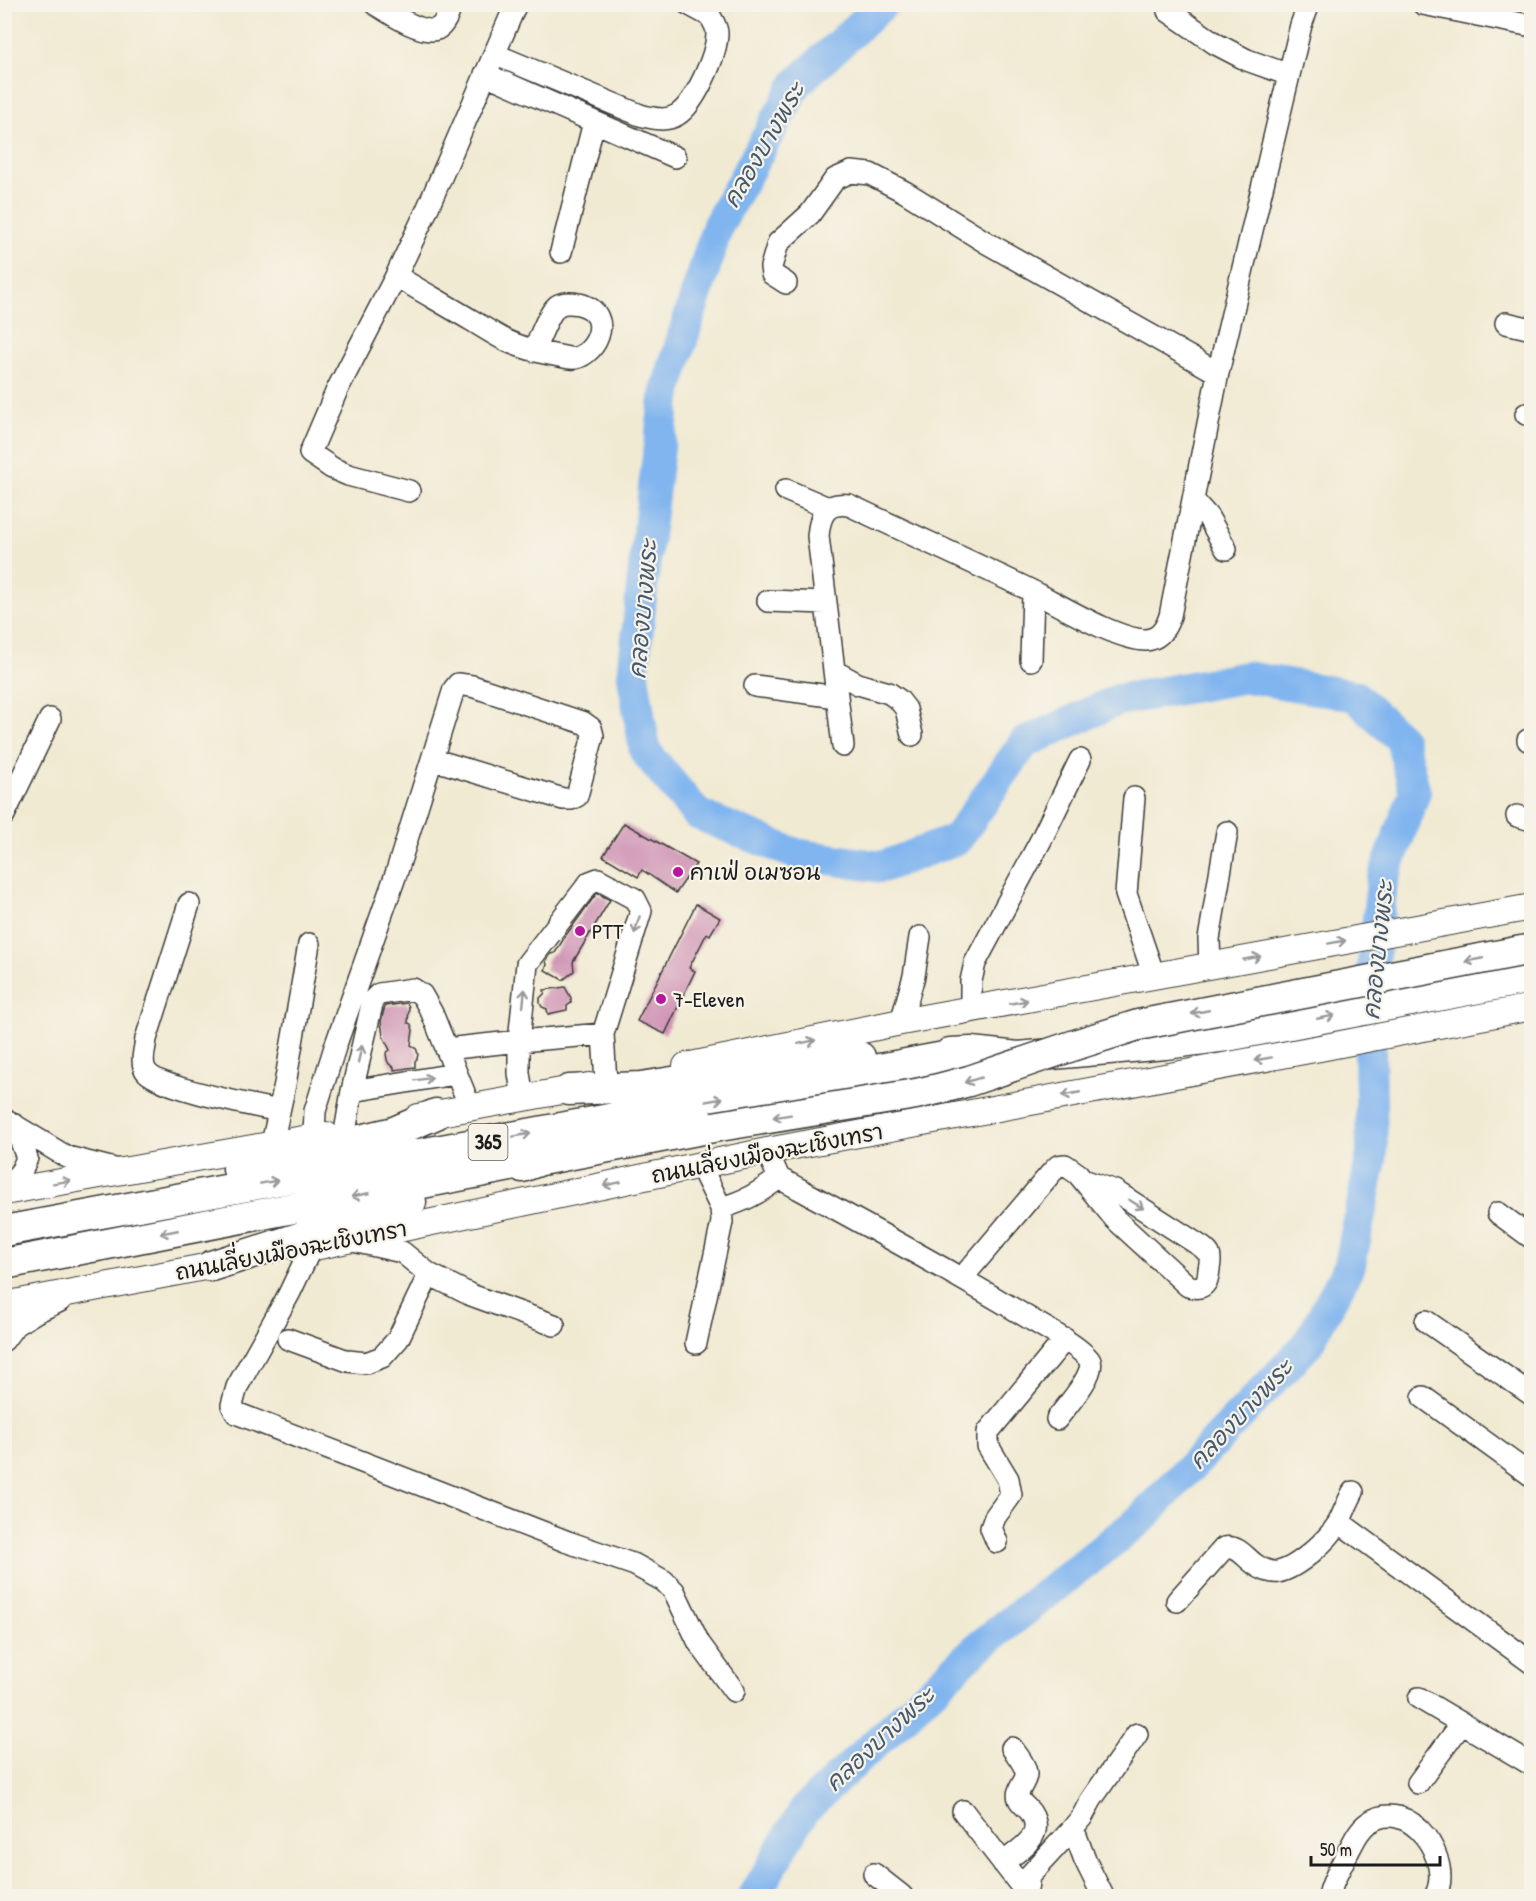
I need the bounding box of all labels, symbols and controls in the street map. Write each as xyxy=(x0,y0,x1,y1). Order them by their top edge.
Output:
water label: คลองบางพระ xyxy=(714,74,813,213)
water label: คลองบางพระ xyxy=(620,536,664,680)
place label: คาเฟ่ อเมซอน xyxy=(690,857,821,887)
marker: คาเฟ่ อเมซอน xyxy=(671,865,685,879)
water label: คลองบางพระ xyxy=(1354,876,1400,1021)
one-way arrow xyxy=(631,915,642,934)
place label: PTT xyxy=(592,916,624,946)
marker: PTT xyxy=(573,924,587,938)
one-way arrow xyxy=(1327,936,1347,947)
one-way arrow xyxy=(1242,952,1261,963)
one-way arrow xyxy=(1465,955,1484,966)
place label: 7-Eleven xyxy=(673,984,745,1014)
one-way arrow xyxy=(519,989,530,1009)
marker: 7-Eleven xyxy=(654,992,668,1006)
one-way arrow xyxy=(1009,996,1028,1007)
one-way arrow xyxy=(1191,1007,1210,1018)
one-way arrow xyxy=(1316,1011,1335,1022)
one-way arrow xyxy=(797,1035,816,1047)
one-way arrow xyxy=(355,1045,367,1064)
one-way arrow xyxy=(1254,1054,1273,1065)
one-way arrow xyxy=(414,1073,434,1084)
one-way arrow xyxy=(964,1075,983,1086)
one-way arrow xyxy=(1062,1089,1081,1100)
one-way arrow xyxy=(704,1094,723,1105)
one-way arrow xyxy=(772,1110,792,1121)
street label: ถนนเลี่ยงเมืองฉะเชิงเทรา xyxy=(648,1111,885,1190)
road number: 365 xyxy=(468,1124,508,1160)
one-way arrow xyxy=(512,1130,532,1141)
one-way arrow xyxy=(258,1176,278,1187)
one-way arrow xyxy=(52,1177,72,1188)
one-way arrow xyxy=(603,1179,622,1190)
one-way arrow xyxy=(351,1190,370,1201)
one-way arrow xyxy=(1127,1198,1144,1211)
street label: ถนนเลี่ยงเมืองฉะเชิงเทรา xyxy=(172,1208,409,1287)
one-way arrow xyxy=(159,1227,179,1238)
water label: คลองบางพระ xyxy=(1181,1350,1301,1475)
water label: คลองบางพระ xyxy=(817,1677,943,1798)
scale bar xyxy=(1311,1829,1440,1867)
text: 50 m xyxy=(1320,1837,1352,1862)

